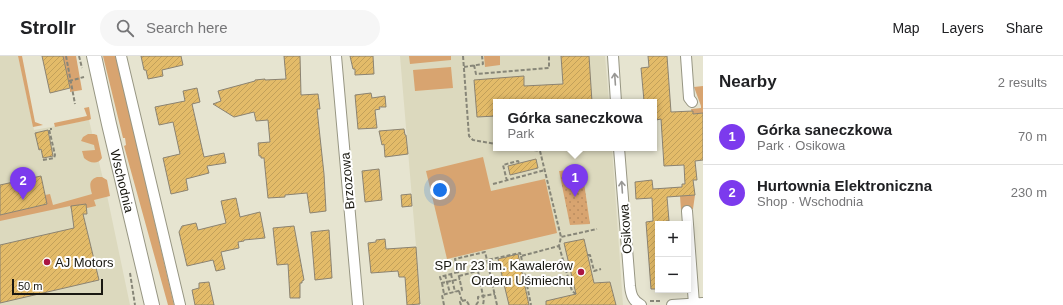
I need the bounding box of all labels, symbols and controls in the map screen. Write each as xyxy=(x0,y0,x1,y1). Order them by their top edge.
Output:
search box xyxy=(100,10,380,46)
text: Strollr xyxy=(20,17,76,38)
icon: search xyxy=(114,17,136,39)
text: Search here xyxy=(146,19,228,36)
text: Map xyxy=(892,20,920,36)
text: Layers xyxy=(942,20,984,36)
text: Share xyxy=(1006,20,1043,36)
text: Nearby xyxy=(719,72,777,91)
one-way arrow xyxy=(611,73,618,86)
text: 2 results xyxy=(998,75,1047,90)
popup xyxy=(493,99,657,151)
text: Górka saneczkowa xyxy=(507,109,643,126)
text: Górka saneczkowa xyxy=(757,121,892,138)
text: Park xyxy=(507,126,534,141)
text: 1 xyxy=(728,129,736,144)
text: 70 m xyxy=(1018,129,1047,144)
text: Park · Osikowa xyxy=(757,138,845,153)
street label: Wschodnia xyxy=(107,148,137,215)
street label: Brzozowa xyxy=(337,151,357,210)
pin: 1 xyxy=(562,164,588,197)
pin: 2 xyxy=(10,167,36,200)
text: Hurtownia Elektroniczna xyxy=(757,177,932,194)
your location xyxy=(430,180,450,200)
one-way arrow xyxy=(619,181,626,194)
text: 2 xyxy=(728,185,736,200)
text: 230 m xyxy=(1011,185,1047,200)
text: Shop · Wschodnia xyxy=(757,194,863,209)
street label: Osikowa xyxy=(616,203,635,254)
map controls xyxy=(655,221,691,293)
button: + xyxy=(655,221,691,257)
place label: AJ Motors xyxy=(55,255,114,270)
marker: AJ Motors xyxy=(42,257,52,267)
button: − xyxy=(655,257,691,293)
place label: SP nr 23 im. Kawalerów Orderu Uśmiechu xyxy=(435,258,574,288)
marker: SP nr 23 im. Kawalerów Orderu Uśmiechu xyxy=(576,267,586,277)
scale bar xyxy=(12,277,103,296)
text: 50 m xyxy=(18,280,42,292)

